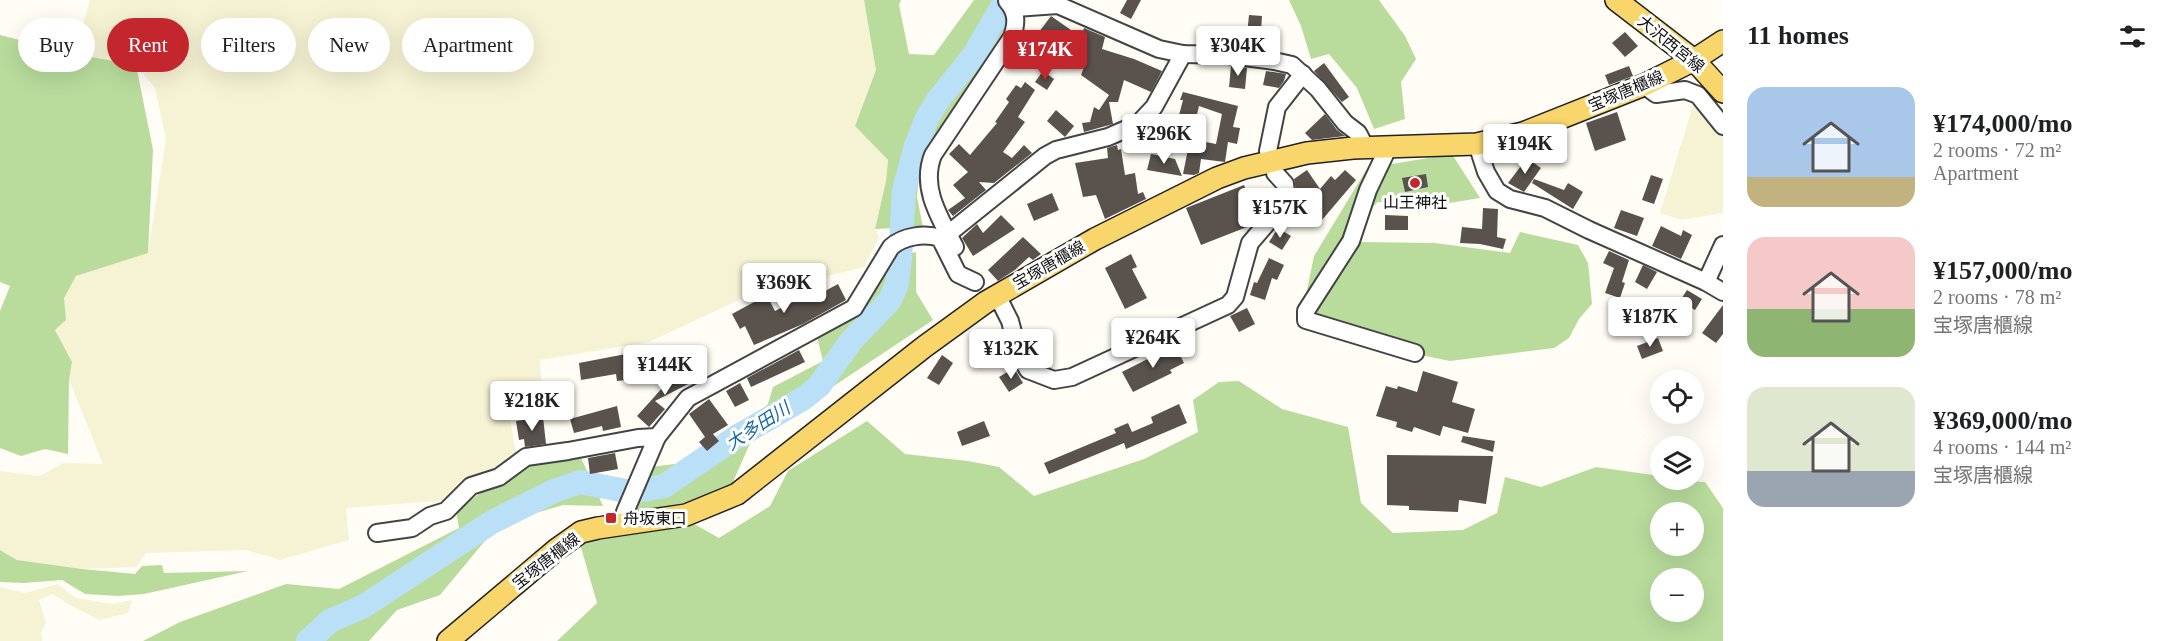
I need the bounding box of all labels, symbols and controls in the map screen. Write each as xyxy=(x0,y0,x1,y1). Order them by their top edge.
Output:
street label: 大沢西宮線 xyxy=(1635,12,1707,76)
chip: Buy xyxy=(18,18,95,72)
chip: Rent xyxy=(107,18,189,72)
chip: Filters xyxy=(201,18,296,72)
chip: New xyxy=(308,18,390,72)
chip: Apartment xyxy=(402,18,534,72)
icon: filters xyxy=(2116,20,2149,53)
text: 11 homes xyxy=(1747,21,1849,50)
pin: ¥304K xyxy=(1196,26,1280,77)
pin: ¥174K xyxy=(1003,30,1087,81)
text: ¥304K xyxy=(1210,34,1266,56)
text: ¥174K xyxy=(1017,38,1073,60)
street label: 宝塚唐櫃線 xyxy=(1586,68,1666,114)
text: ¥174,000/mo xyxy=(1933,109,2072,138)
icon: home xyxy=(1795,111,1867,183)
pin: ¥296K xyxy=(1122,114,1206,165)
text: ¥296K xyxy=(1136,122,1192,144)
pin: ¥194K xyxy=(1483,124,1567,175)
text: ¥194K xyxy=(1497,132,1553,154)
text: 2 rooms · 72 m² xyxy=(1933,139,2061,161)
text: Apartment xyxy=(1933,162,2019,184)
marker: 山王神社 xyxy=(1408,176,1422,190)
pin: ¥157K xyxy=(1238,188,1322,239)
place label: 山王神社 xyxy=(1383,194,1447,211)
text: ¥157K xyxy=(1252,196,1308,218)
street label: 宝塚唐櫃線 xyxy=(1010,238,1088,292)
text: ¥157,000/mo xyxy=(1933,256,2072,285)
icon: home xyxy=(1795,261,1867,333)
pin: ¥369K xyxy=(742,263,826,314)
text: ¥369K xyxy=(756,271,812,293)
text: 2 rooms · 78 m² xyxy=(1933,286,2061,308)
pin: ¥187K xyxy=(1608,297,1692,348)
text: ¥187K xyxy=(1622,305,1678,327)
text: 宝塚唐櫃線 xyxy=(1933,314,2033,336)
pin: ¥264K xyxy=(1111,318,1195,369)
text: ¥264K xyxy=(1125,326,1181,348)
pin: ¥132K xyxy=(969,329,1053,380)
text: ¥132K xyxy=(983,337,1039,359)
pin: ¥144K xyxy=(623,345,707,396)
text: ¥144K xyxy=(637,353,693,375)
map controls xyxy=(1650,370,1704,622)
button: locate xyxy=(1650,370,1704,424)
pin: ¥218K xyxy=(490,381,574,432)
text: ¥218K xyxy=(504,389,560,411)
water label: 大多田川 xyxy=(722,397,795,454)
text: ¥369,000/mo xyxy=(1933,406,2072,435)
icon: home xyxy=(1795,411,1867,483)
button: layers xyxy=(1650,436,1704,490)
text: 4 rooms · 144 m² xyxy=(1933,436,2071,458)
text: 宝塚唐櫃線 xyxy=(1933,464,2033,486)
button: + xyxy=(1650,502,1704,556)
place label: 舟坂東口 xyxy=(623,510,687,527)
marker: 舟坂東口 xyxy=(604,511,618,525)
street label: 宝塚唐櫃線 xyxy=(509,530,583,592)
button: − xyxy=(1650,568,1704,622)

